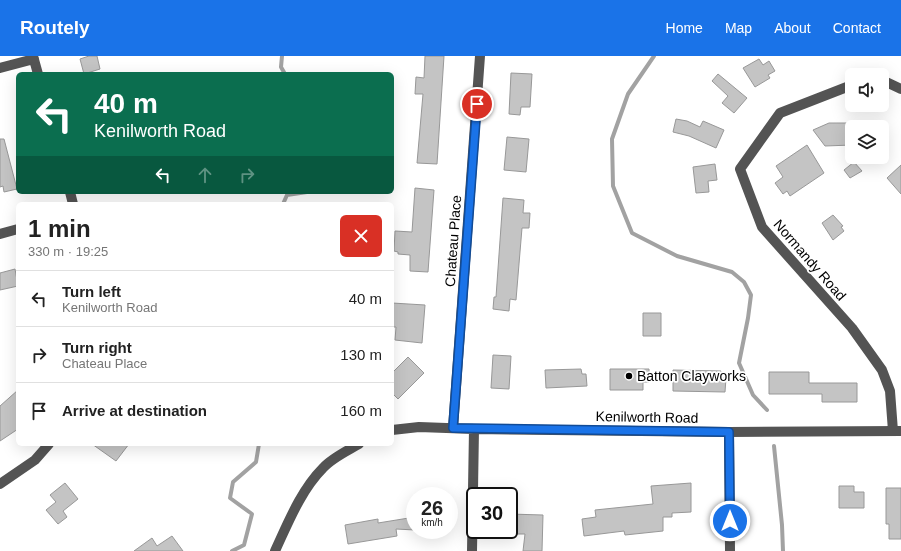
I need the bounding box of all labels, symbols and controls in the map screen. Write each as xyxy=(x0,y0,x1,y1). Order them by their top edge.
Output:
text: Routely xyxy=(20,17,90,38)
text: Home xyxy=(666,20,703,36)
text: Map xyxy=(725,20,752,36)
text: About xyxy=(774,20,811,36)
text: Contact xyxy=(833,20,881,36)
map controls xyxy=(845,68,889,164)
button: sound xyxy=(845,68,889,112)
pin xyxy=(460,87,494,121)
icon: left xyxy=(28,88,80,140)
text: 40 m xyxy=(94,88,158,119)
icon: arrive xyxy=(466,93,488,115)
button: layers xyxy=(845,120,889,164)
text: Kenilworth Road xyxy=(94,121,226,141)
icon: left xyxy=(152,164,174,186)
icon: ahead xyxy=(194,164,216,186)
icon: right xyxy=(236,164,258,186)
street label: Chateau Place xyxy=(442,194,464,287)
text: 1 min xyxy=(28,215,91,242)
button: close xyxy=(340,215,382,257)
street label: Normandy Road xyxy=(771,216,849,304)
text: 330 m · 19:25 xyxy=(28,244,108,259)
text: Turn left xyxy=(62,283,121,300)
icon: left xyxy=(28,288,50,310)
text: 40 m xyxy=(349,290,382,307)
text: Kenilworth Road xyxy=(62,300,157,315)
text: Turn right xyxy=(62,339,132,356)
icon: right xyxy=(28,344,50,366)
text: 130 m xyxy=(340,346,382,363)
text: Chateau Place xyxy=(62,356,147,371)
place label: Batton Clayworks xyxy=(637,368,746,384)
marker: Batton Clayworks xyxy=(624,371,634,381)
icon: arrive xyxy=(28,400,50,422)
text: Arrive at destination xyxy=(62,402,207,419)
text: 160 m xyxy=(340,402,382,419)
street label: Kenilworth Road xyxy=(596,408,698,426)
speed limit sign: 30 xyxy=(466,487,518,539)
text: 26 xyxy=(421,497,443,519)
position arrow xyxy=(709,500,751,542)
text: km/h xyxy=(421,517,443,528)

